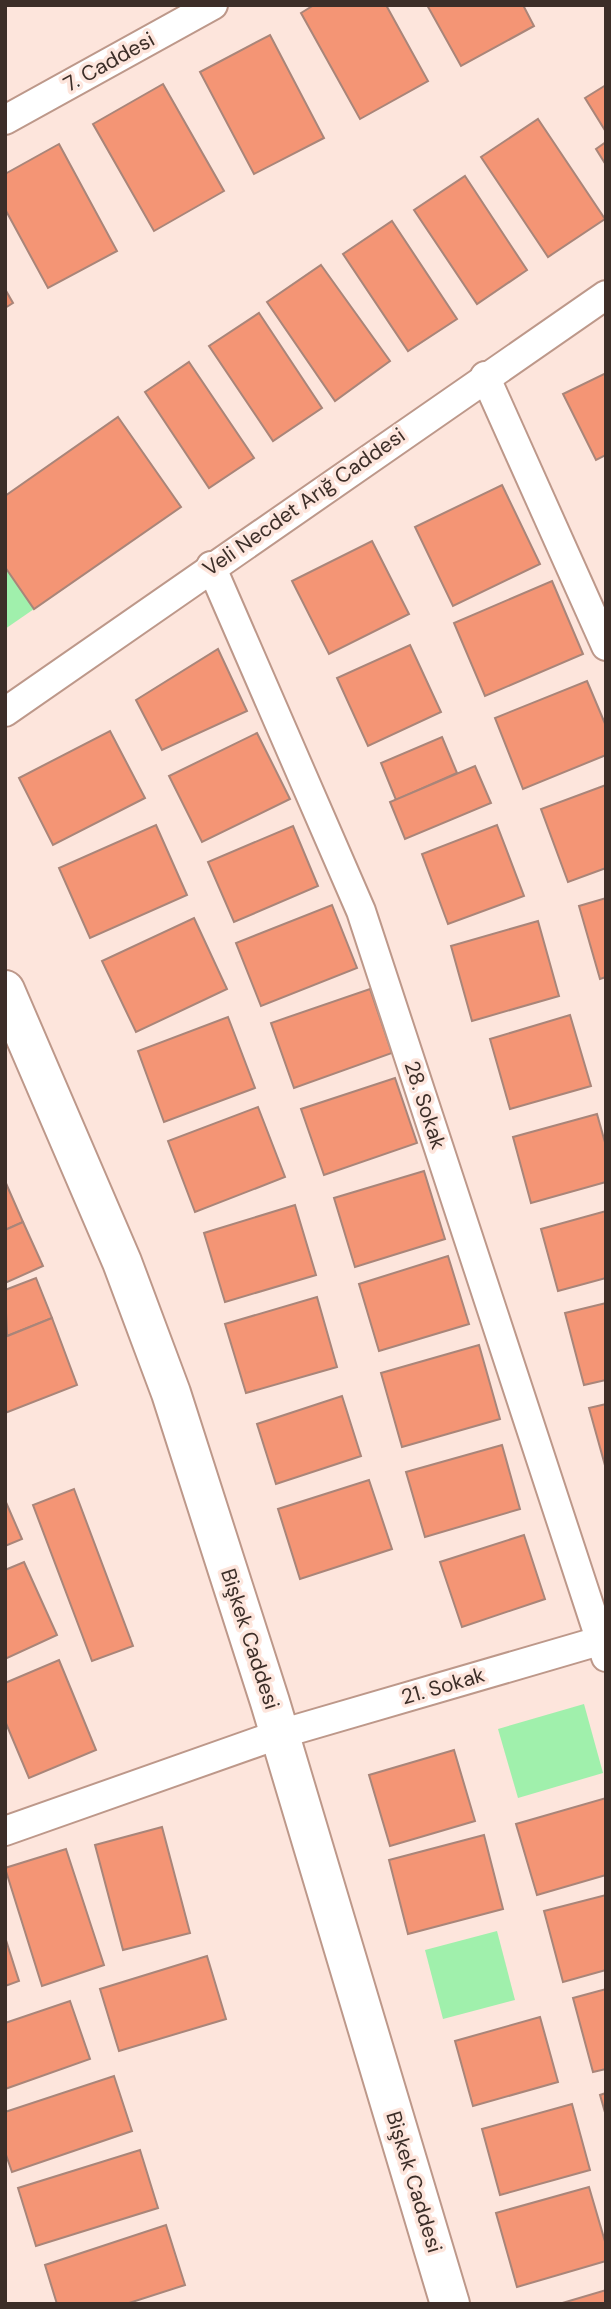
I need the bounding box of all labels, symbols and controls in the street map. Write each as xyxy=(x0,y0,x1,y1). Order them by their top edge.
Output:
street label: 7. Caddesi xyxy=(58,26,160,98)
street label: Veli Necdet Arığ Caddesi xyxy=(197,421,411,583)
street label: 28. Sokak xyxy=(398,1057,453,1153)
street label: Bişkek Caddesi xyxy=(214,1565,286,1713)
street label: 21. Sokak xyxy=(398,1661,488,1711)
street label: Bişkek Caddesi xyxy=(379,2108,449,2256)

